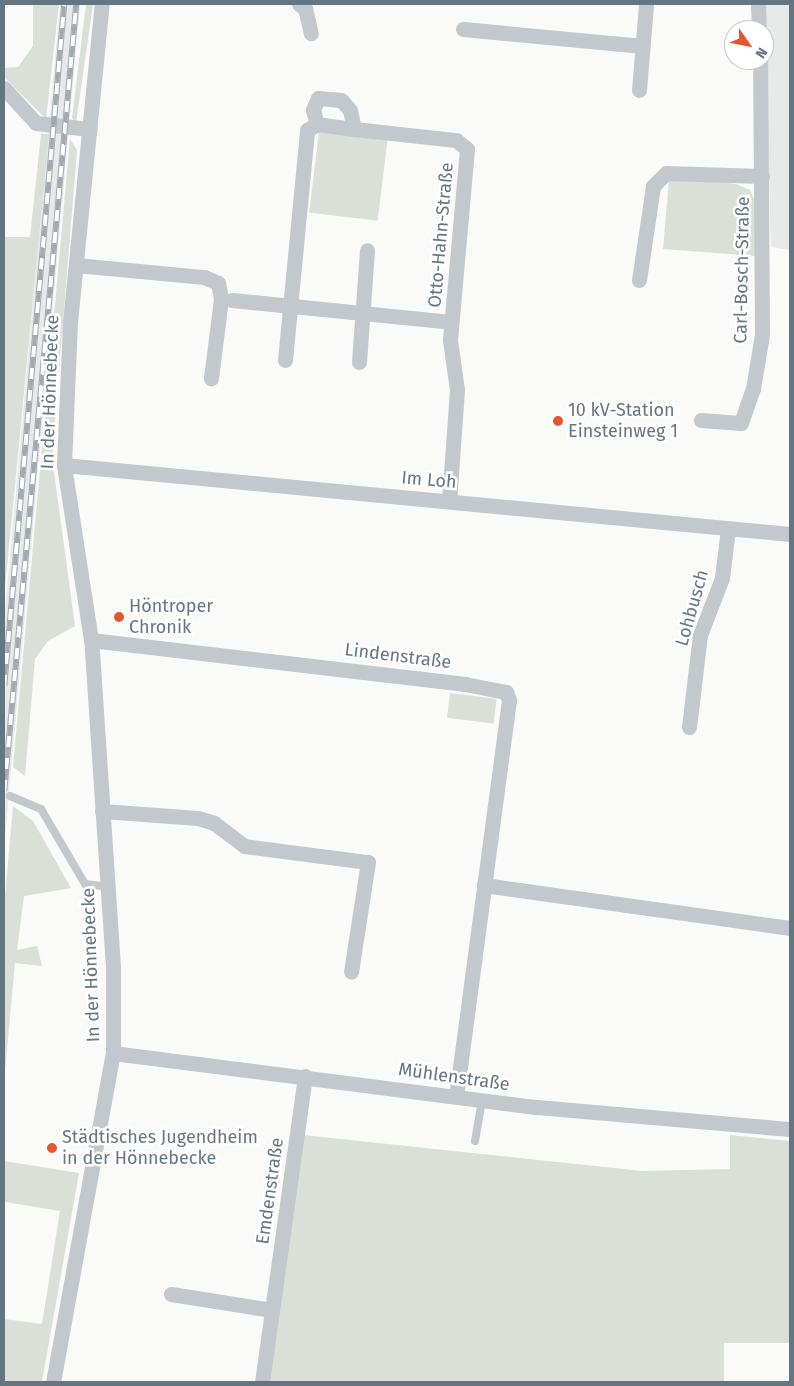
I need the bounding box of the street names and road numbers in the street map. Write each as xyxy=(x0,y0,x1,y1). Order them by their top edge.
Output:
street label: Otto-Hahn-Straße xyxy=(424,162,458,308)
street label: Carl-Bosch-Straße xyxy=(730,196,754,344)
street label: In der Hönnebecke xyxy=(37,314,63,470)
street label: Im Loh xyxy=(401,467,457,493)
street label: Lohbusch xyxy=(671,567,713,649)
street label: Lindenstraße xyxy=(343,639,453,673)
street label: In der Hönnebecke xyxy=(78,887,104,1043)
street label: Mühlenstraße xyxy=(397,1059,511,1095)
street label: Emdenstraße xyxy=(252,1136,288,1246)

